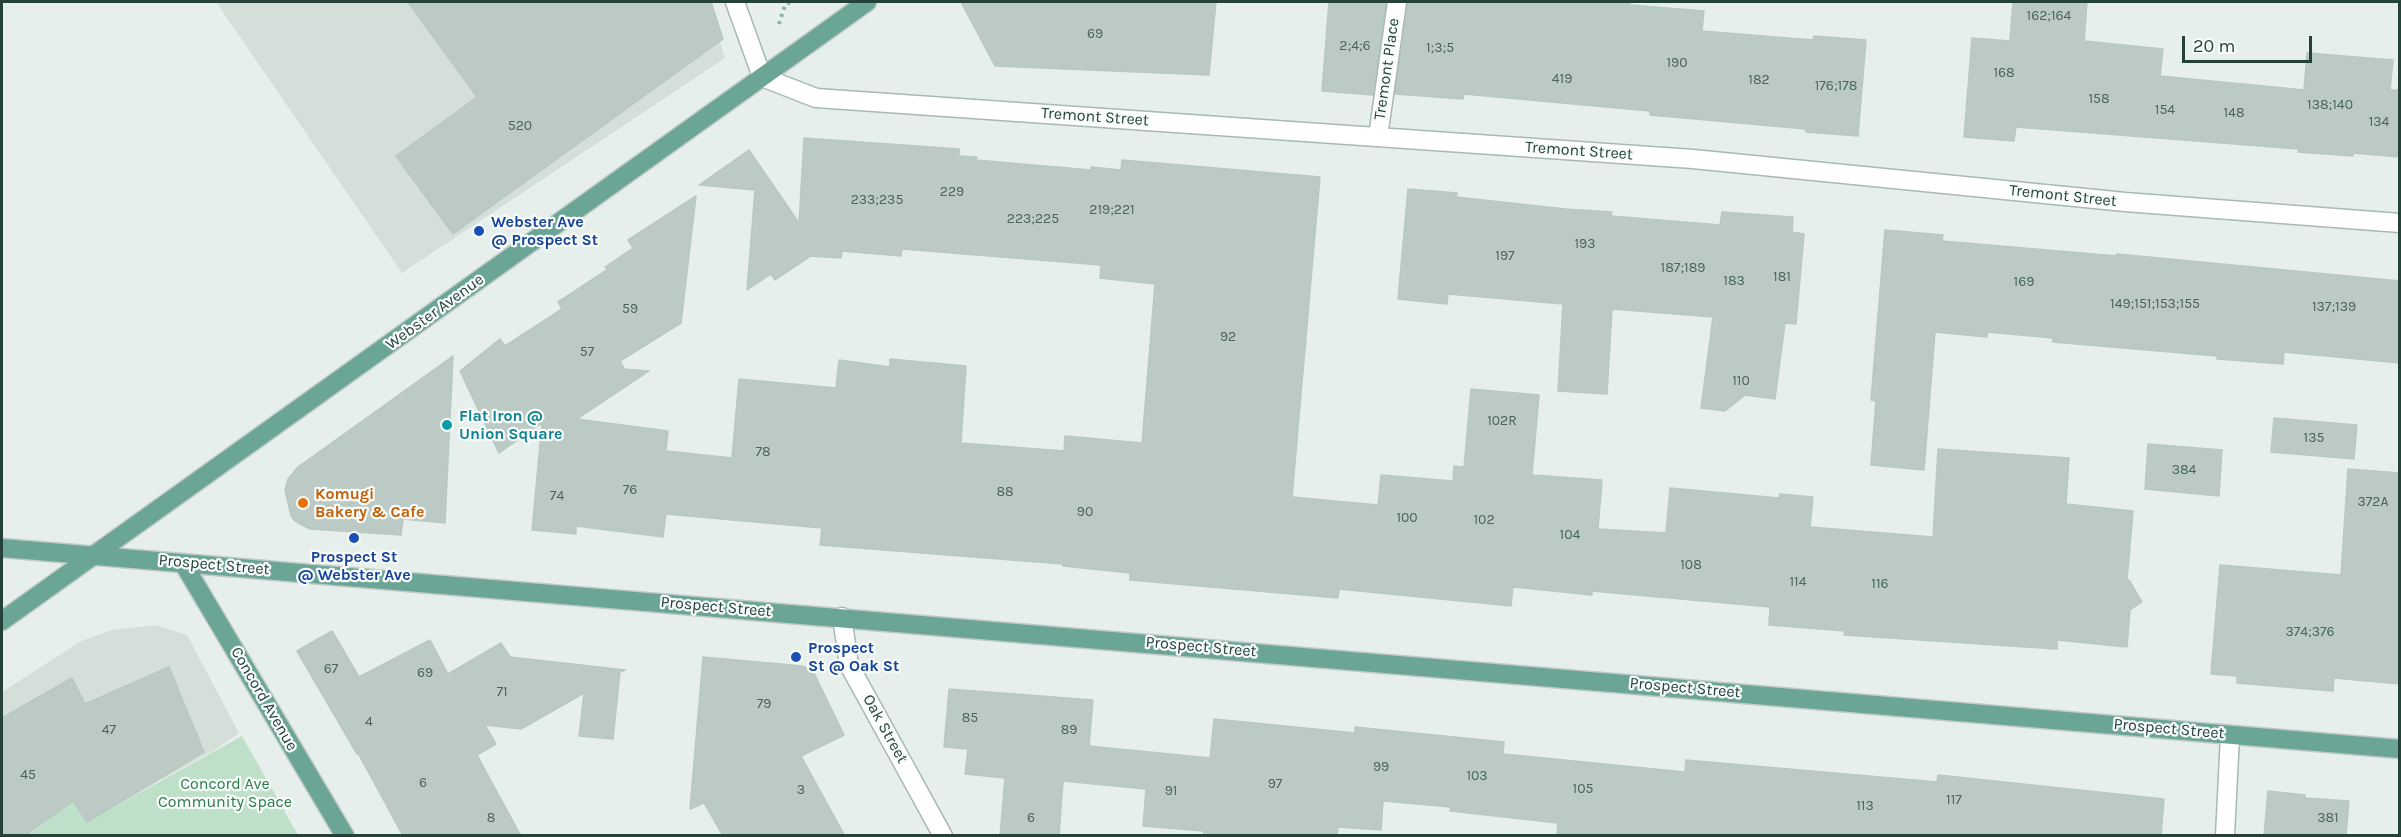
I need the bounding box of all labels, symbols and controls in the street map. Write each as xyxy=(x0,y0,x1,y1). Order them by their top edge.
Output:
house number: 162;164 xyxy=(2027,8,2071,24)
street label: Tremont Place xyxy=(1370,17,1404,121)
scale bar xyxy=(2185,24,2316,62)
house number: 69 xyxy=(1087,26,1103,42)
text: 20 m xyxy=(2193,35,2235,57)
house number: 2;4;6 xyxy=(1339,38,1371,54)
house number: 1;3;5 xyxy=(1426,40,1454,56)
house number: 190 xyxy=(1666,55,1688,71)
house number: 168 xyxy=(1993,65,2015,81)
house number: 419 xyxy=(1552,71,1572,87)
house number: 182 xyxy=(1748,72,1770,88)
house number: 176;178 xyxy=(1815,78,1857,94)
house number: 158 xyxy=(2088,91,2110,107)
house number: 138;140 xyxy=(2307,97,2353,113)
house number: 154 xyxy=(2155,102,2175,118)
street label: Tremont Street xyxy=(1040,104,1150,130)
house number: 148 xyxy=(2223,105,2245,121)
house number: 134 xyxy=(2369,114,2389,130)
house number: 520 xyxy=(508,118,532,134)
street label: Tremont Street xyxy=(1524,138,1634,164)
street label: Tremont Street xyxy=(2008,181,2118,211)
house number: 229 xyxy=(940,184,964,200)
house number: 233;235 xyxy=(851,192,903,208)
house number: 219;221 xyxy=(1089,202,1135,218)
house number: 223;225 xyxy=(1007,211,1059,227)
place label: Webster Ave @ Prospect St xyxy=(491,212,598,250)
marker: Webster Ave @ Prospect St xyxy=(472,224,486,238)
house number: 193 xyxy=(1574,236,1596,252)
house number: 197 xyxy=(1495,248,1515,264)
house number: 187;189 xyxy=(1661,260,1705,276)
house number: 181 xyxy=(1773,269,1791,285)
street label: Webster Avenue xyxy=(382,270,488,354)
house number: 183 xyxy=(1723,273,1745,289)
house number: 169 xyxy=(2014,274,2034,290)
house number: 149;151;153;155 xyxy=(2110,296,2200,312)
house number: 137;139 xyxy=(2312,299,2356,315)
house number: 59 xyxy=(622,301,638,317)
house number: 92 xyxy=(1220,329,1236,345)
house number: 57 xyxy=(580,344,594,360)
house number: 110 xyxy=(1732,373,1750,389)
place label: Flat Iron @ Union Square xyxy=(459,406,562,444)
house number: 102R xyxy=(1487,413,1517,429)
marker: Flat Iron @ Union Square xyxy=(440,418,454,432)
house number: 135 xyxy=(2304,430,2324,446)
house number: 78 xyxy=(755,444,771,460)
house number: 384 xyxy=(2172,462,2196,478)
house number: 76 xyxy=(623,482,637,498)
place label: Komugi Bakery & Cafe xyxy=(315,484,424,522)
house number: 88 xyxy=(996,484,1014,500)
house number: 74 xyxy=(550,488,564,504)
house number: 372A xyxy=(2358,494,2388,510)
marker: Komugi Bakery & Cafe xyxy=(296,496,310,510)
house number: 90 xyxy=(1077,504,1093,520)
house number: 100 xyxy=(1396,510,1418,526)
house number: 102 xyxy=(1473,512,1495,528)
house number: 104 xyxy=(1560,527,1580,543)
marker: Prospect St @ Webster Ave xyxy=(347,531,361,545)
place label: Prospect St @ Webster Ave xyxy=(297,547,411,585)
street label: Prospect Street xyxy=(158,551,270,579)
house number: 108 xyxy=(1680,557,1702,573)
house number: 114 xyxy=(1789,574,1807,590)
house number: 116 xyxy=(1871,576,1889,592)
street label: Prospect Street xyxy=(660,593,772,621)
house number: 374;376 xyxy=(2285,624,2335,640)
street label: Prospect Street xyxy=(1145,633,1257,661)
place label: Prospect St @ Oak St xyxy=(808,638,899,676)
street label: Concord Avenue xyxy=(226,644,302,754)
marker: Prospect St @ Oak St xyxy=(789,650,803,664)
house number: 67 xyxy=(324,661,338,677)
house number: 69 xyxy=(417,665,433,681)
street label: Prospect Street xyxy=(1629,674,1741,702)
house number: 71 xyxy=(496,684,508,700)
street label: Oak Street xyxy=(858,691,912,767)
house number: 79 xyxy=(757,696,771,712)
house number: 85 xyxy=(962,710,978,726)
house number: 4 xyxy=(365,714,373,730)
street label: Prospect Street xyxy=(2113,715,2225,743)
house number: 47 xyxy=(102,722,116,738)
house number: 89 xyxy=(1061,722,1077,738)
house number: 99 xyxy=(1373,759,1389,775)
house number: 45 xyxy=(20,767,36,783)
house number: 103 xyxy=(1466,768,1488,784)
park label: Concord Ave Community Space xyxy=(158,774,292,812)
house number: 6 xyxy=(419,775,427,791)
house number: 97 xyxy=(1268,776,1282,792)
house number: 105 xyxy=(1573,781,1593,797)
house number: 3 xyxy=(797,782,805,798)
house number: 91 xyxy=(1165,783,1177,799)
house number: 117 xyxy=(1946,792,1962,808)
house number: 113 xyxy=(1856,798,1874,814)
house number: 8 xyxy=(487,810,495,826)
house number: 6 xyxy=(1027,810,1035,826)
house number: 381 xyxy=(2317,810,2339,826)

